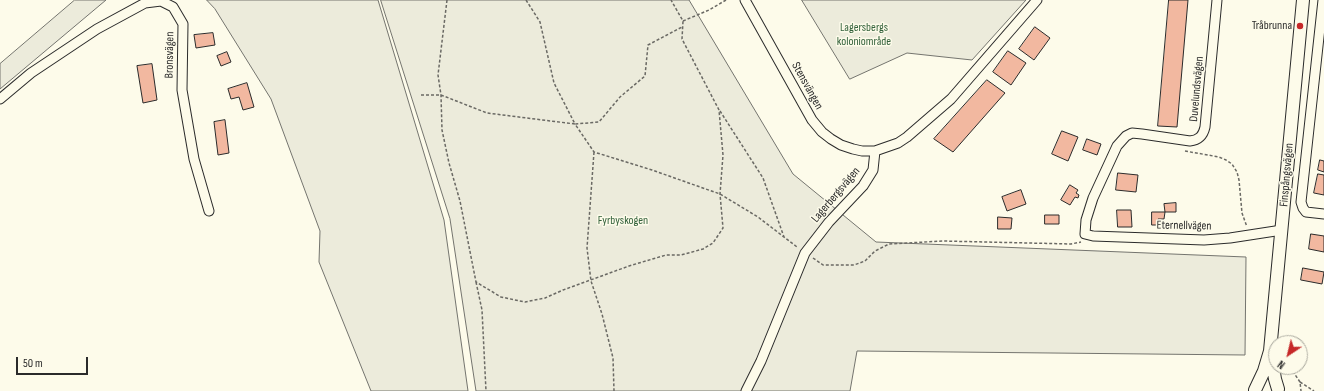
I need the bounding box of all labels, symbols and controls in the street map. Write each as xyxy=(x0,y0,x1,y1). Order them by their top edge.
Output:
place label: Tråbrunna xyxy=(1252,19,1292,33)
park label: Lagersbergs koloniområde xyxy=(837,21,891,49)
marker: Tråbrunna xyxy=(1295,21,1305,31)
street label: Bronsvägen xyxy=(162,31,178,79)
street label: Duvelundsvägen xyxy=(1187,56,1207,122)
street label: Stensvängen xyxy=(788,60,826,112)
street label: Finspångsvägen xyxy=(1277,143,1297,207)
street label: Lagerbergsvägen xyxy=(809,164,863,226)
park label: Fyrbyskogen xyxy=(598,214,648,228)
street label: Eternellvägen xyxy=(1156,218,1212,234)
north arrow xyxy=(1268,335,1308,375)
scale bar xyxy=(18,349,90,375)
text: 50 m xyxy=(23,356,43,371)
text: N xyxy=(1275,357,1288,371)

